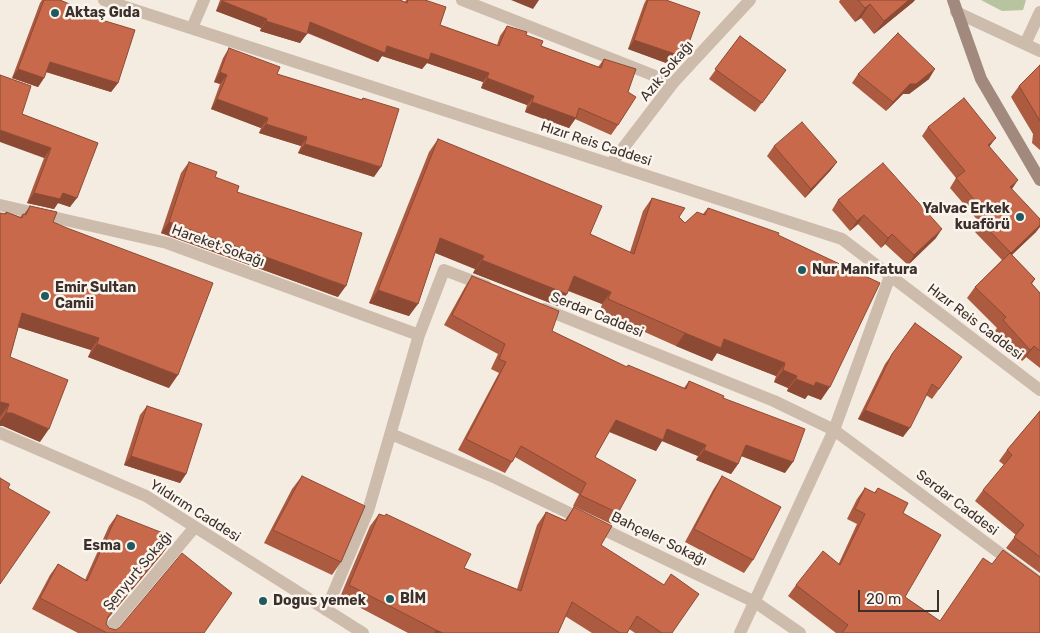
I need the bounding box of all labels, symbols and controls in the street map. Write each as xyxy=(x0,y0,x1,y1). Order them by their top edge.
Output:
place label: Aktaş Gıda xyxy=(65,5,140,21)
marker: Aktaş Gıda xyxy=(49,7,61,19)
street label: Azık Sokağı xyxy=(637,37,697,105)
street label: Hızır Reis Caddesi xyxy=(538,118,654,170)
place label: Yalvac Erkek kuaförü xyxy=(922,201,1010,233)
marker: Yalvac Erkek kuaförü xyxy=(1014,211,1026,223)
street label: Hareket Sokağı xyxy=(169,221,267,271)
place label: Nur Manifatura xyxy=(812,262,918,278)
marker: Nur Manifatura xyxy=(796,264,808,276)
place label: Emir Sultan Camii xyxy=(55,280,136,312)
street label: Hızır Reis Caddesi xyxy=(924,281,1026,363)
street label: Serdar Caddesi xyxy=(548,289,646,341)
marker: Emir Sultan Camii xyxy=(39,290,51,302)
street label: Serdar Caddesi xyxy=(913,467,1001,539)
street label: Yıldırım Caddesi xyxy=(146,476,244,546)
street label: Bahçeler Sokağı xyxy=(608,509,710,569)
street label: Şenyurt Sokağı xyxy=(100,528,176,614)
place label: Esma xyxy=(83,538,121,554)
marker: Esma xyxy=(125,540,137,552)
scale bar xyxy=(860,580,941,612)
text: 20 m xyxy=(866,590,901,608)
place label: BİM xyxy=(400,591,426,607)
place label: Dogus yemek xyxy=(273,593,366,609)
marker: BİM xyxy=(384,593,396,605)
marker: Dogus yemek xyxy=(257,595,269,607)

